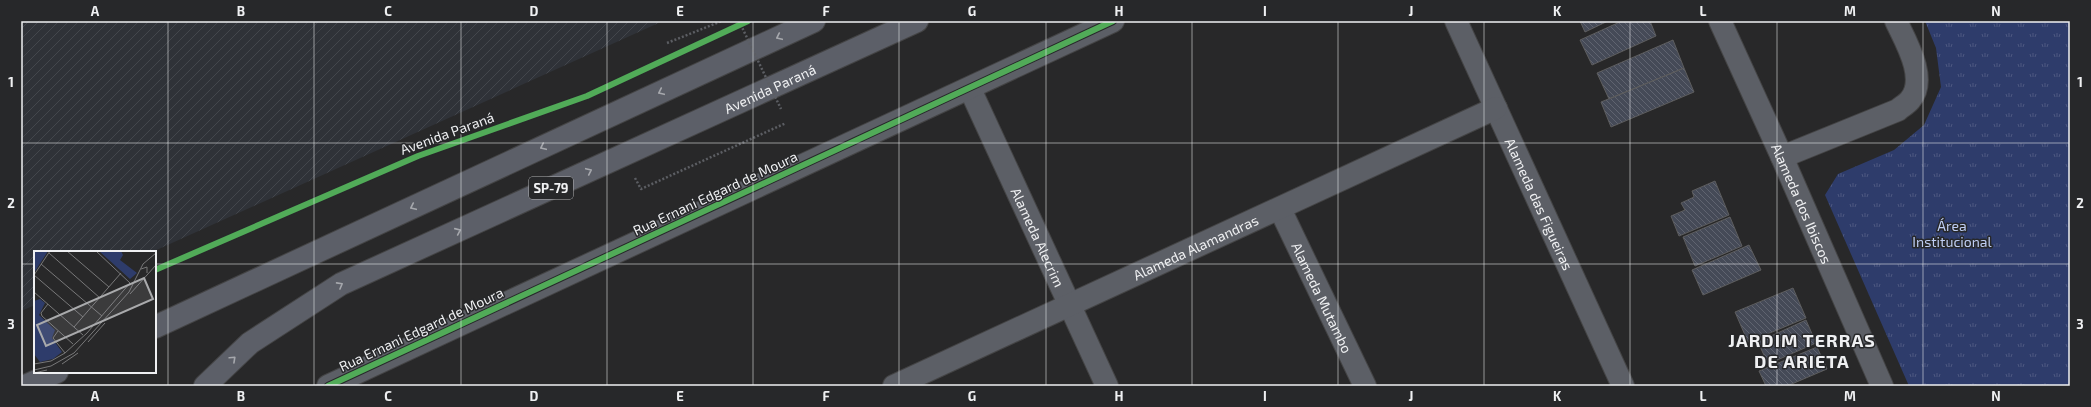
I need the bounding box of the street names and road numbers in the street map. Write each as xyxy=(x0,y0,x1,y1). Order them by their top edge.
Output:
street label: Avenida Paraná xyxy=(721,60,818,116)
street label: Avenida Paraná xyxy=(398,108,496,158)
street label: Alameda das Figueiras xyxy=(1502,135,1577,273)
street label: Alameda dos Ibiscos xyxy=(1768,141,1836,266)
street label: Rua Ernani Edgard de Moura xyxy=(630,147,800,239)
road number: SP-79 xyxy=(529,177,573,199)
street label: Alameda Alecrim xyxy=(1008,185,1069,289)
street label: Alameda Alamandras xyxy=(1130,211,1261,283)
street label: Alameda Mutambo xyxy=(1289,239,1356,355)
street label: Rua Ernani Edgard de Moura xyxy=(336,283,506,375)

